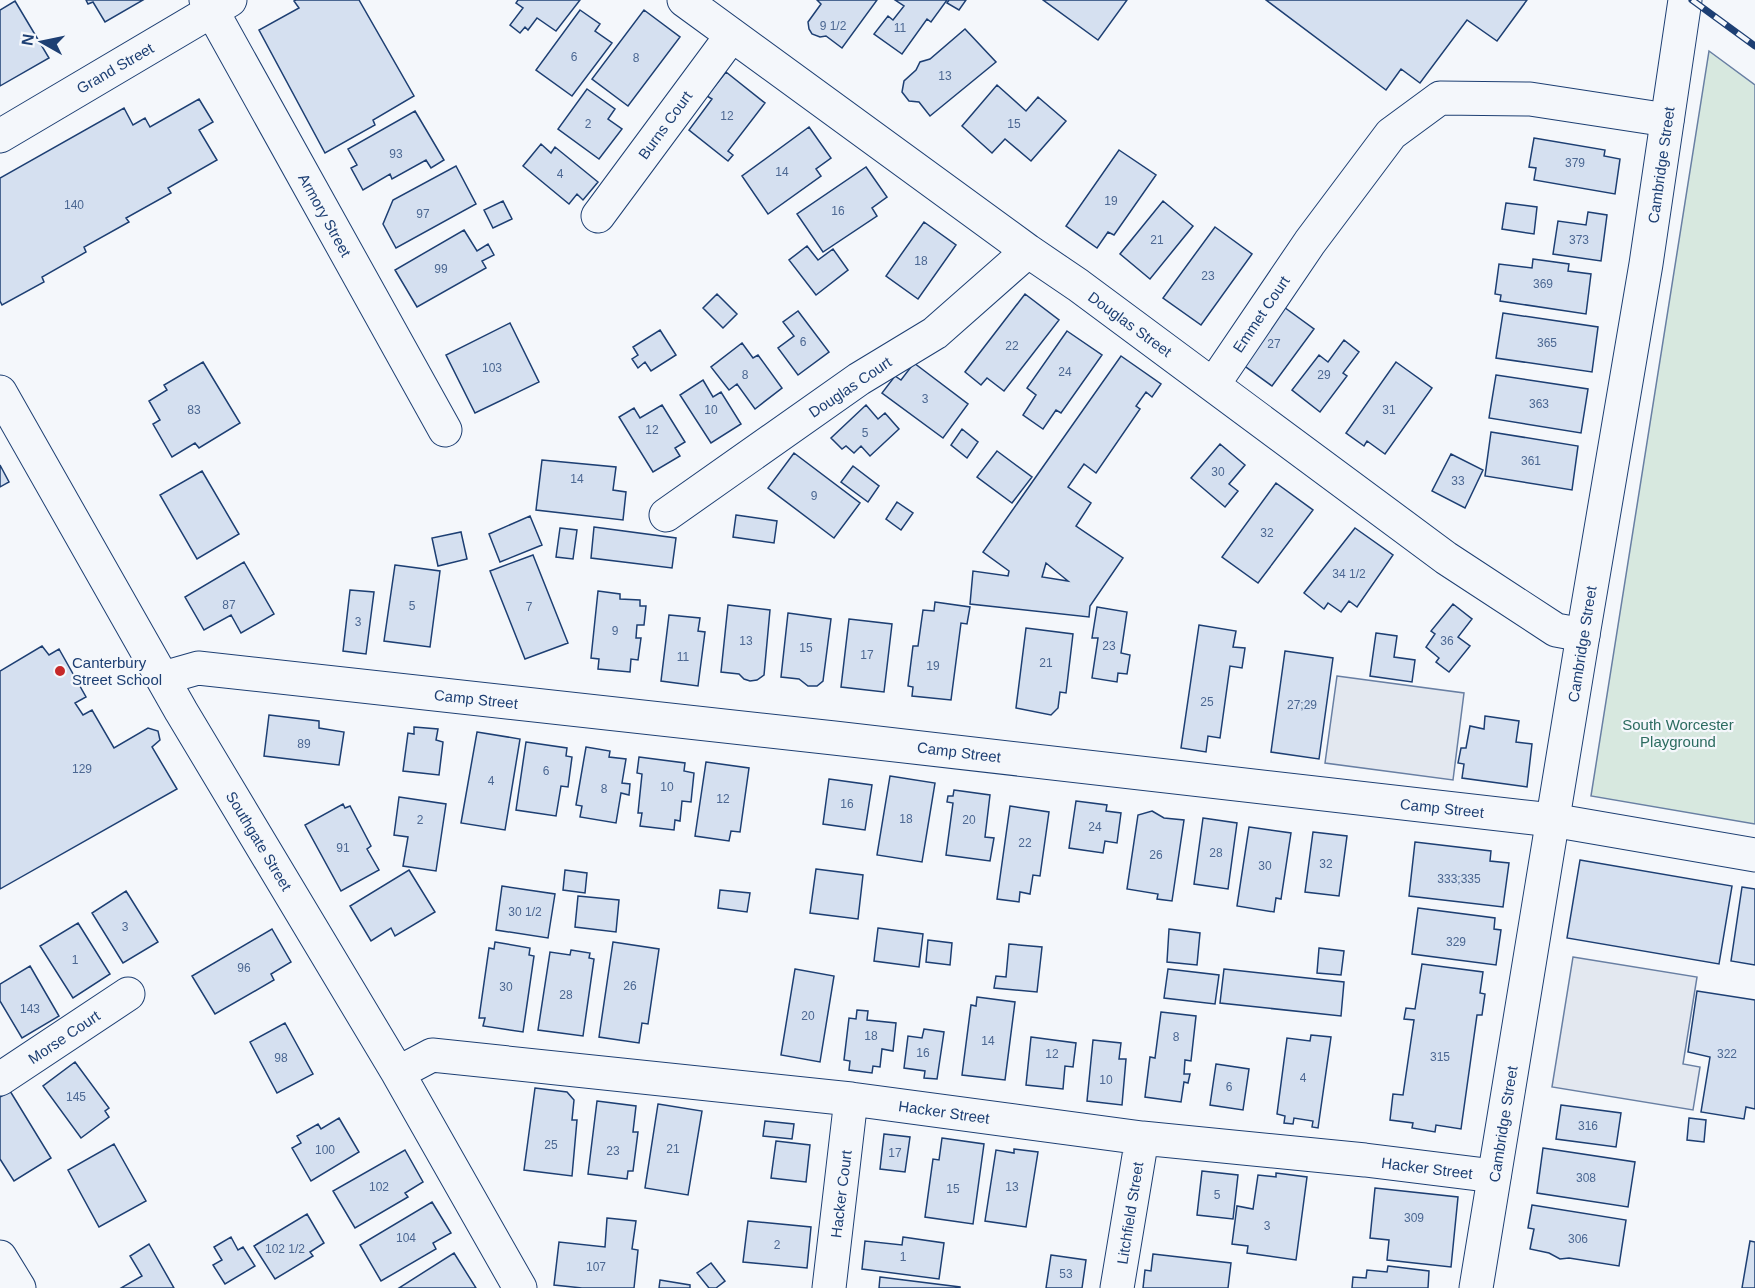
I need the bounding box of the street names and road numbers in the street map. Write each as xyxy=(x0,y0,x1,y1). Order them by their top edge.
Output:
street label: Grand Street xyxy=(74,39,157,97)
street label: Burns Court xyxy=(635,87,696,162)
street label: Cambridge Street xyxy=(1644,105,1678,224)
street label: Armory Street xyxy=(295,170,355,260)
street label: Emmet Court xyxy=(1229,272,1293,355)
street label: Douglas Street xyxy=(1085,288,1176,361)
street label: Douglas Court xyxy=(805,353,895,421)
street label: Cambridge Street xyxy=(1564,584,1600,703)
street label: Camp Street xyxy=(433,686,520,712)
street label: Camp Street xyxy=(916,738,1003,766)
street label: Southgate Street xyxy=(223,788,296,894)
street label: Camp Street xyxy=(1399,795,1486,821)
street label: Morse Court xyxy=(25,1006,104,1067)
street label: Cambridge Street xyxy=(1485,1064,1521,1183)
street label: Hacker Street xyxy=(897,1097,991,1127)
street label: Hacker Court xyxy=(827,1148,855,1239)
street label: Hacker Street xyxy=(1380,1154,1474,1182)
street label: Litchfield Street xyxy=(1114,1160,1147,1265)

